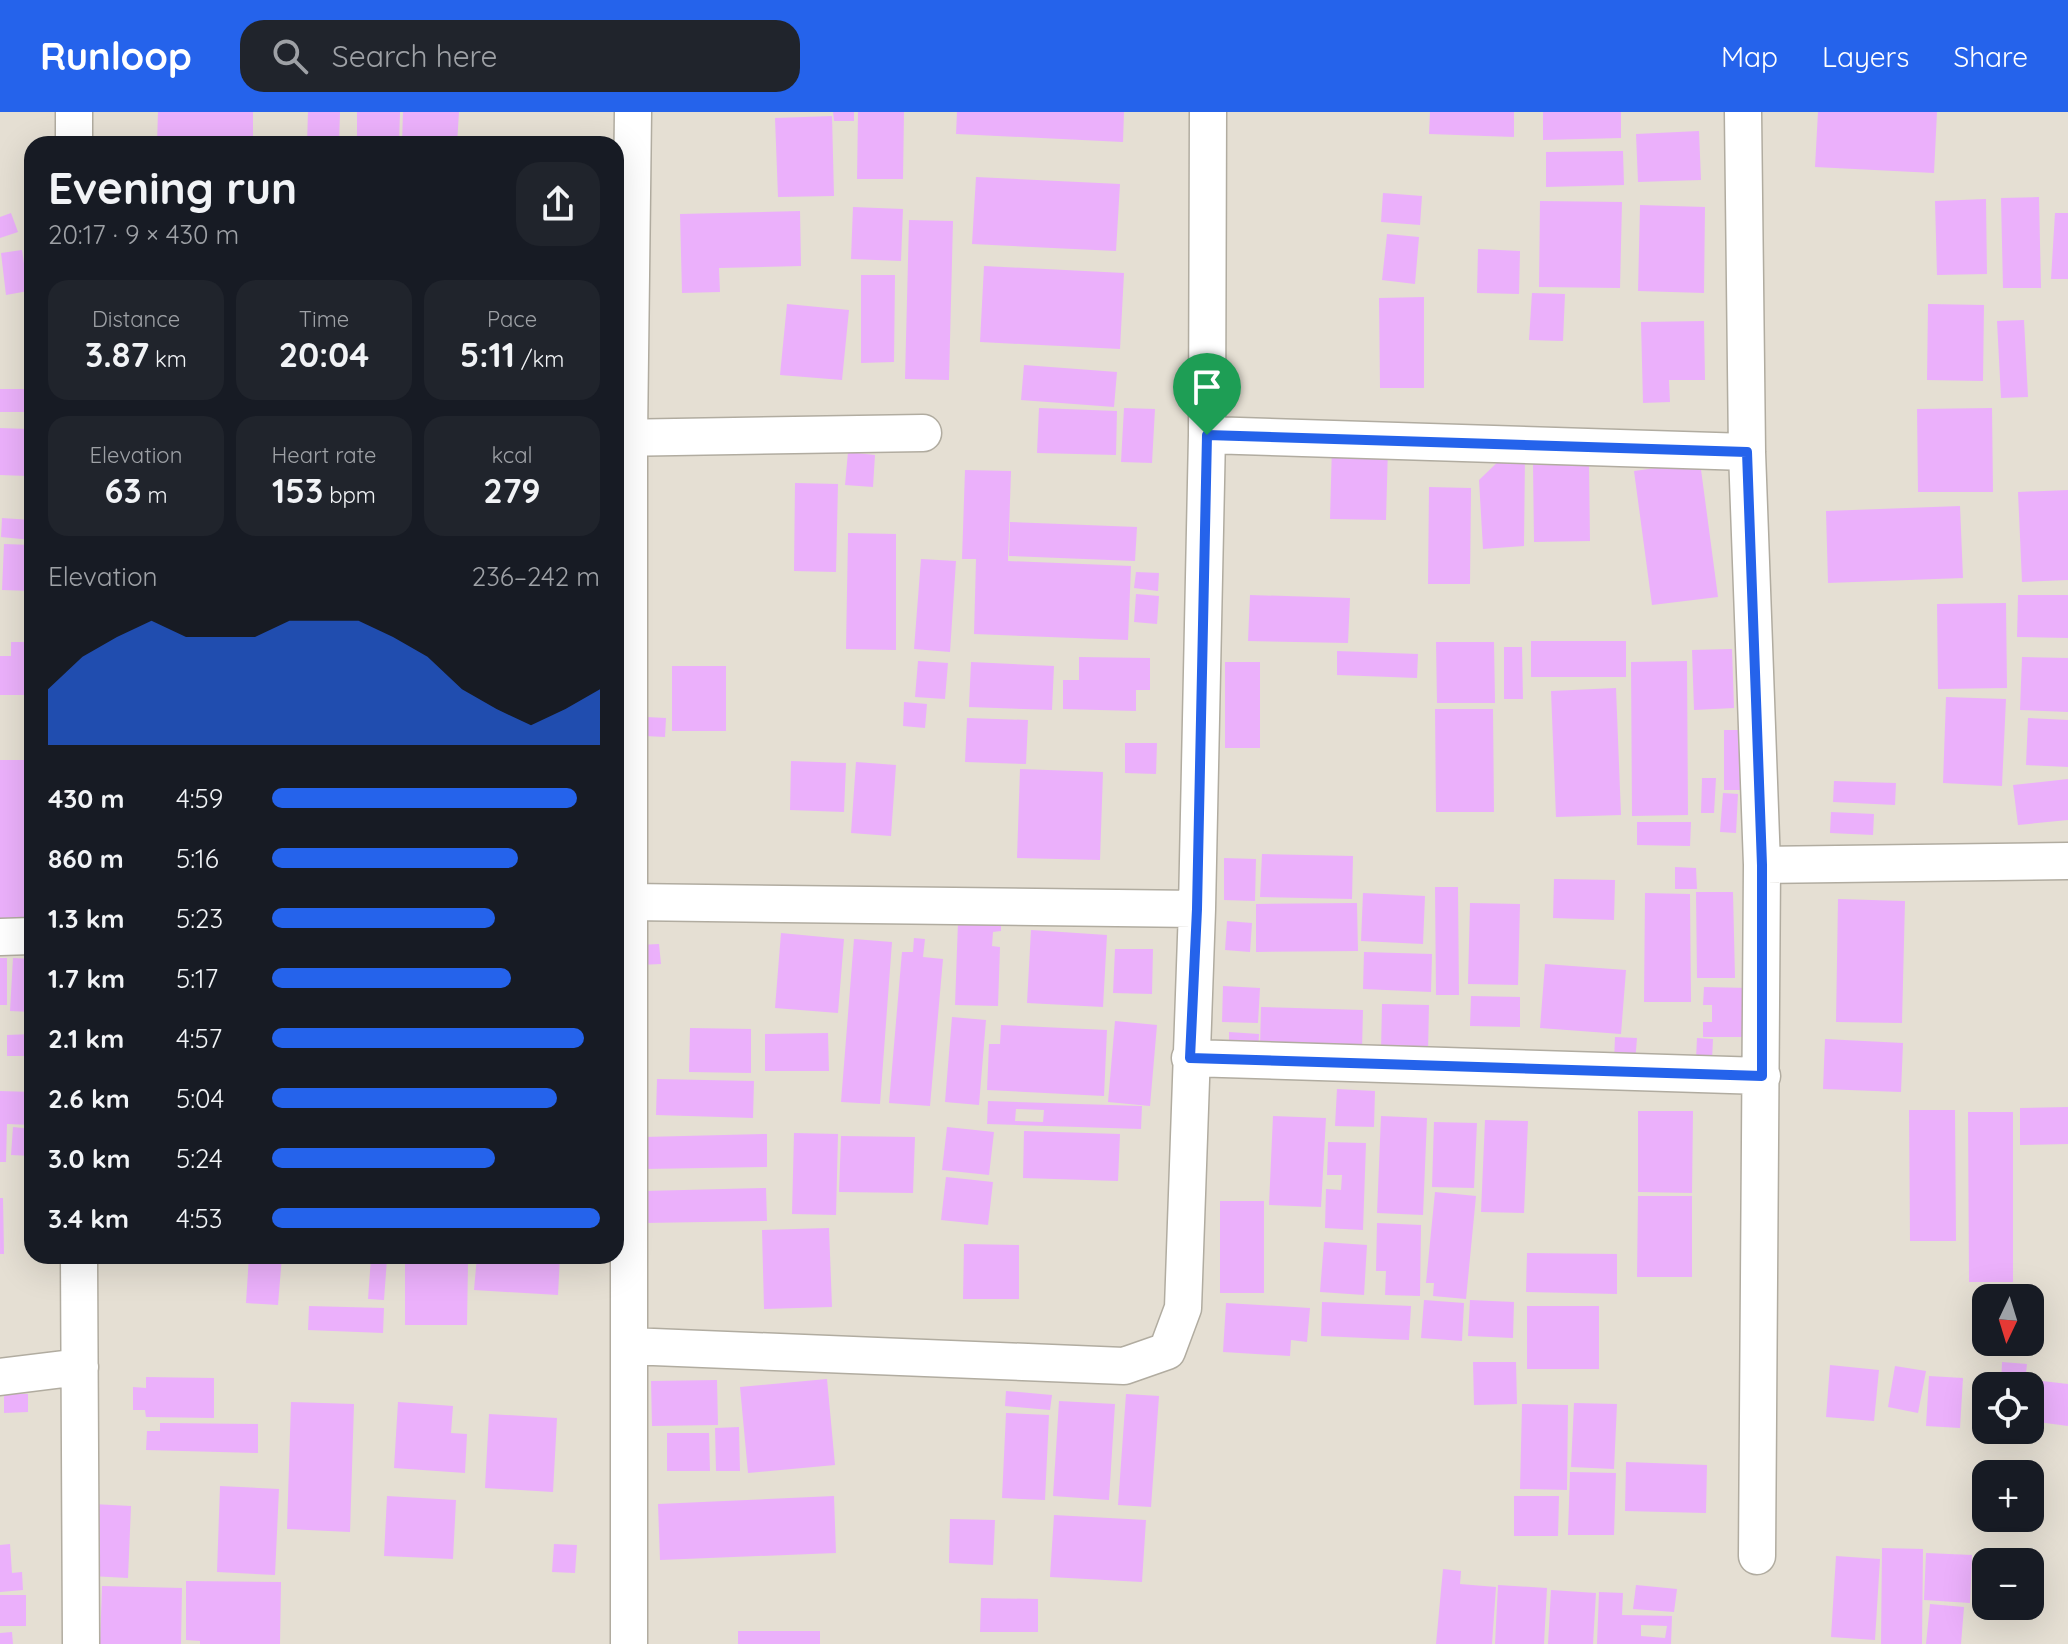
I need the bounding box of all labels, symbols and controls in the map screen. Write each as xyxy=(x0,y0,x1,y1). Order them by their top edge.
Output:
search box xyxy=(240,20,800,92)
text: Runloop xyxy=(40,32,192,80)
icon: search xyxy=(268,34,312,78)
text: Search here xyxy=(332,37,497,75)
text: Map xyxy=(1721,39,1778,74)
text: Layers xyxy=(1822,39,1909,74)
text: Share xyxy=(1953,39,2028,74)
text: Evening run xyxy=(48,160,297,215)
button: share xyxy=(516,162,600,246)
text: 20:17 · 9 × 430 m xyxy=(48,218,239,251)
text: Distance xyxy=(92,305,180,333)
text: Time xyxy=(299,305,349,333)
text: Pace xyxy=(487,305,537,333)
text: 3.87 xyxy=(85,333,149,376)
text: 20:04 xyxy=(279,333,369,376)
text: 5:11 xyxy=(460,333,515,376)
text: km xyxy=(149,345,187,373)
text: /km xyxy=(515,345,564,373)
pin xyxy=(1173,353,1241,435)
icon: arrive xyxy=(1185,365,1229,409)
text: Elevation xyxy=(90,441,182,469)
text: Heart rate xyxy=(272,441,376,469)
text: kcal xyxy=(491,441,533,469)
text: 63 xyxy=(104,469,141,512)
text: 153 xyxy=(272,469,323,512)
text: 279 xyxy=(483,469,541,512)
text: m xyxy=(141,481,168,509)
text: bpm xyxy=(323,481,376,509)
text: Elevation xyxy=(48,560,158,593)
text: 236–242 m xyxy=(472,560,600,593)
text: 430 m xyxy=(48,782,124,815)
text: 4:59 xyxy=(176,782,223,815)
text: 860 m xyxy=(48,842,124,875)
text: 5:16 xyxy=(176,842,219,875)
text: 1.3 km xyxy=(48,902,125,935)
text: 5:23 xyxy=(176,902,223,935)
text: 1.7 km xyxy=(48,962,125,995)
text: 5:17 xyxy=(176,962,218,995)
text: 2.1 km xyxy=(48,1022,124,1055)
text: 4:57 xyxy=(176,1022,222,1055)
text: 2.6 km xyxy=(48,1082,130,1115)
text: 5:04 xyxy=(176,1082,224,1115)
text: 3.0 km xyxy=(48,1142,130,1175)
text: 5:24 xyxy=(176,1142,223,1175)
text: 3.4 km xyxy=(48,1202,129,1235)
text: 4:53 xyxy=(176,1202,222,1235)
north arrow xyxy=(1972,1284,2044,1356)
map controls xyxy=(1972,1284,2044,1620)
button: locate xyxy=(1972,1372,2044,1444)
button: + xyxy=(1972,1460,2044,1532)
button: − xyxy=(1972,1548,2044,1620)

